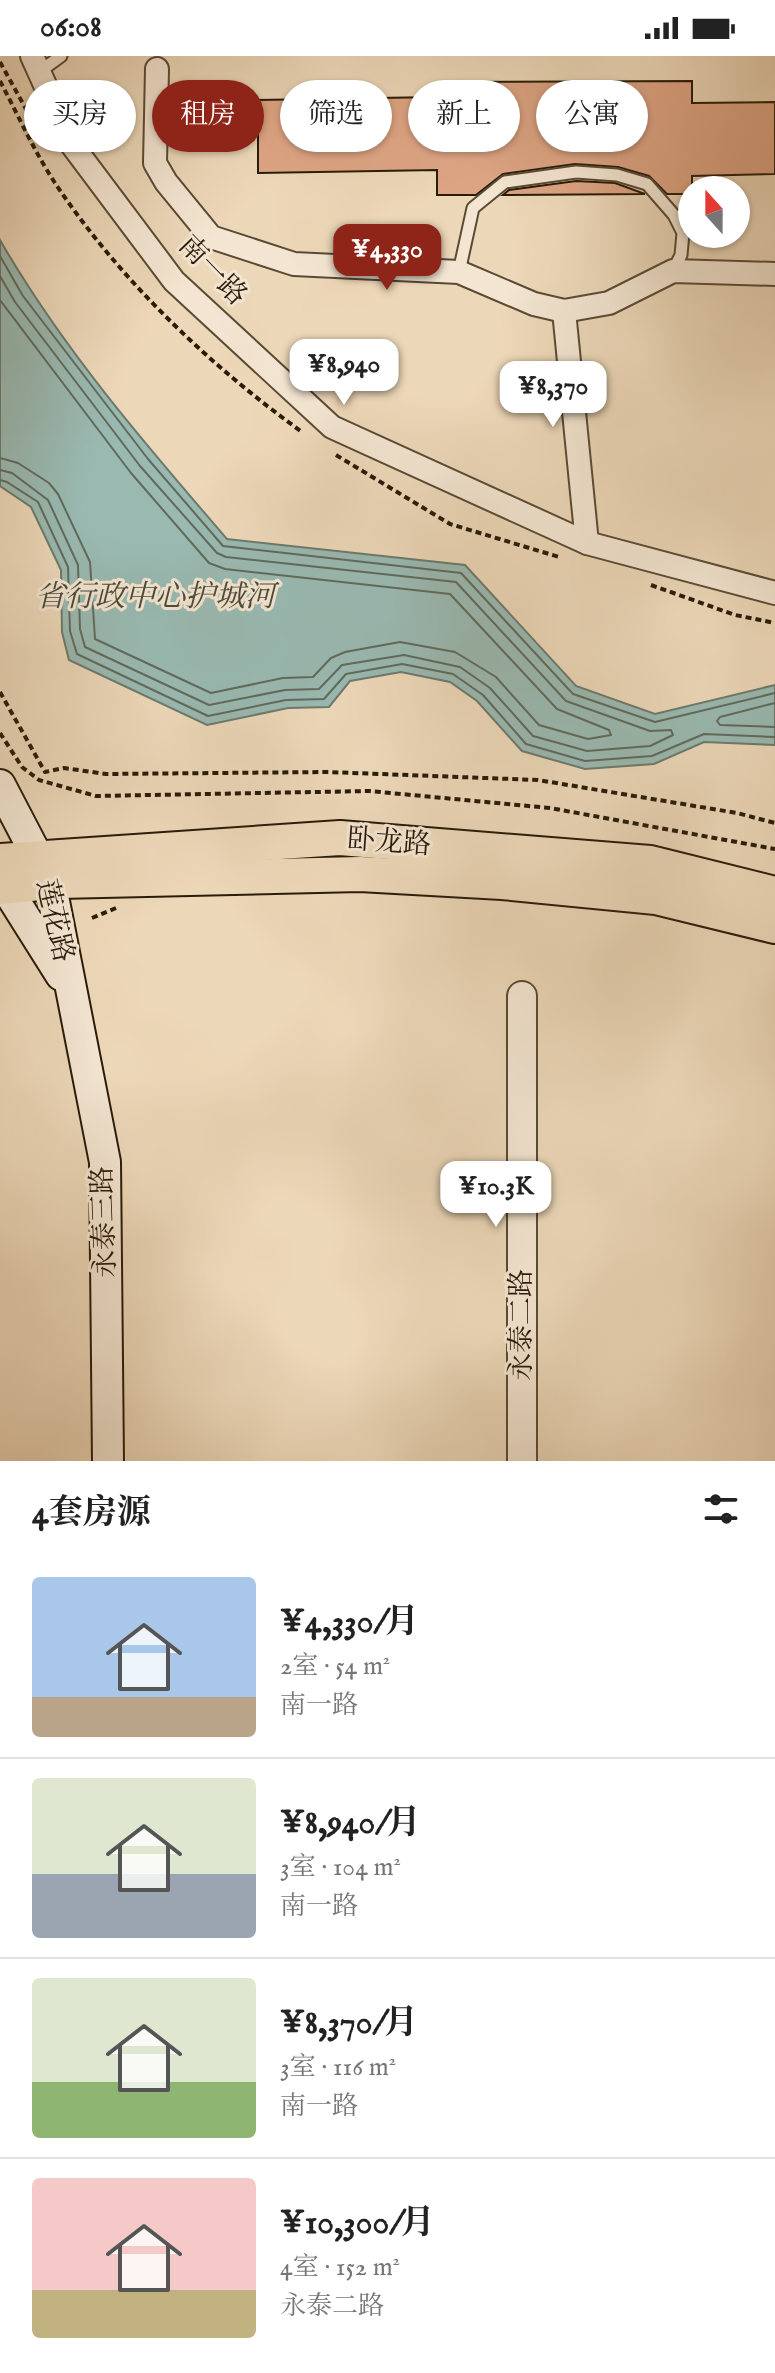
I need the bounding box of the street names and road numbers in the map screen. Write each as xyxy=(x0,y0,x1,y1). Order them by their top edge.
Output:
street label: 南一路 xyxy=(170,229,254,313)
street label: 卧龙路 xyxy=(346,823,432,863)
street label: 莲花路 xyxy=(27,876,81,966)
street label: 永泰三路 xyxy=(86,1165,124,1279)
street label: 永泰二路 xyxy=(505,1269,540,1381)

